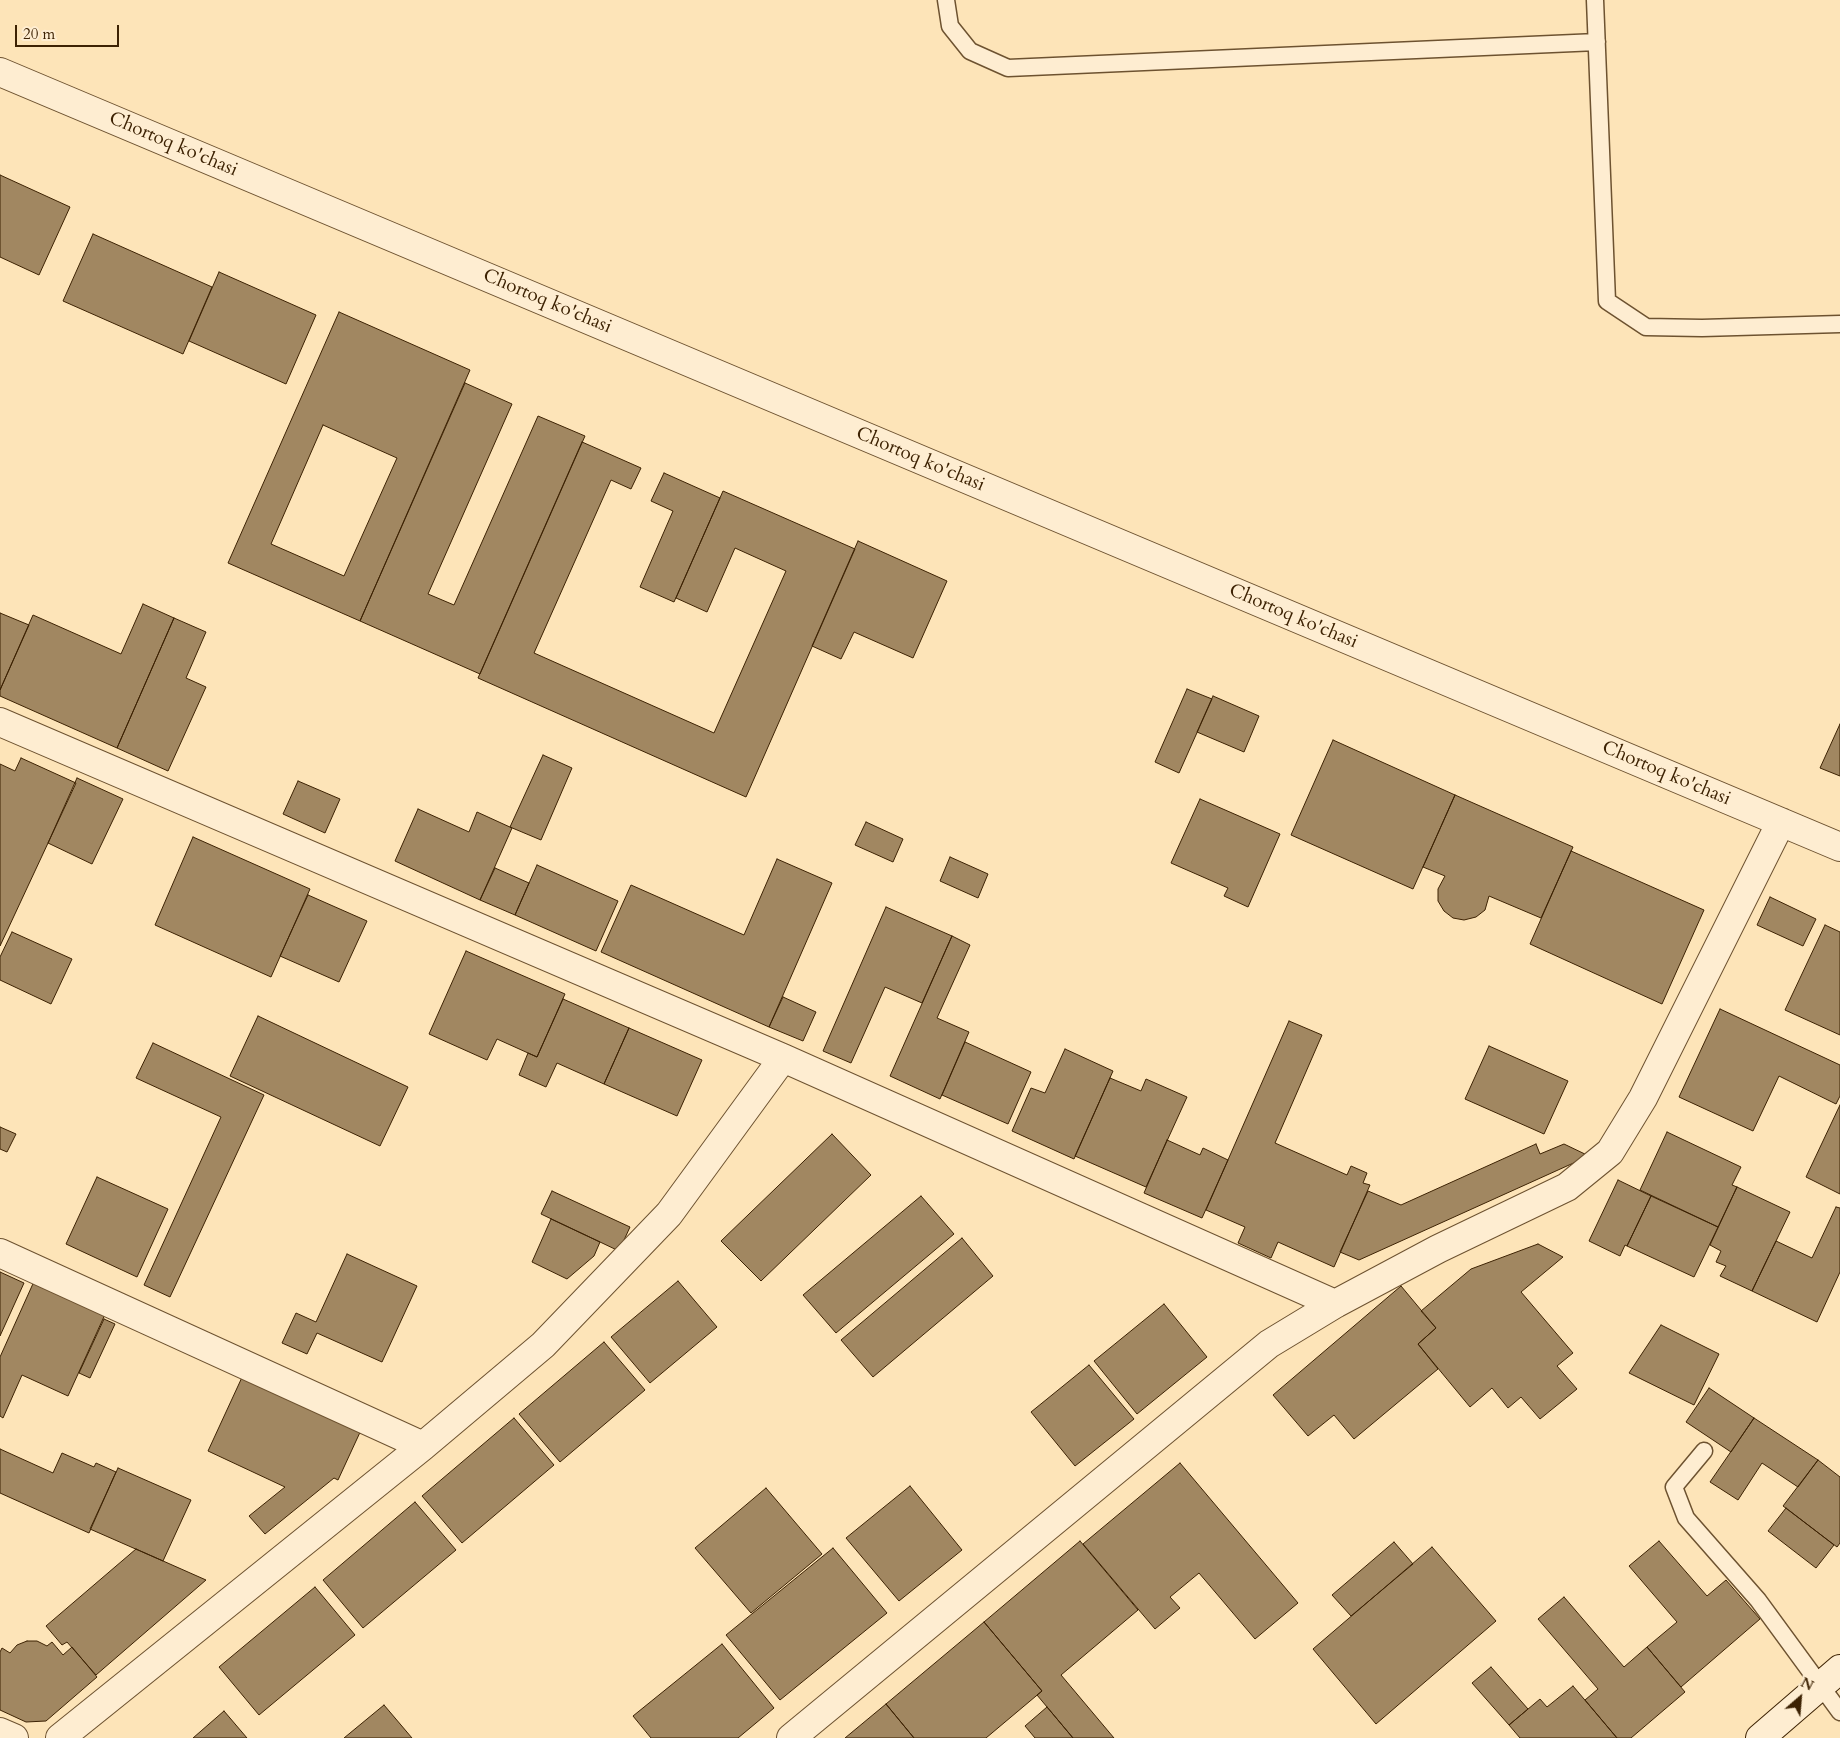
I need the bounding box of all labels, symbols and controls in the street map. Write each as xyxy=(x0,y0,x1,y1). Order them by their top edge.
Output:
scale bar xyxy=(18,15,121,47)
text: 20 m xyxy=(23,24,55,44)
street label: Chortoq ko'chasi xyxy=(105,108,241,182)
street label: Chortoq ko'chasi xyxy=(479,265,615,339)
street label: Chortoq ko'chasi xyxy=(852,423,988,497)
street label: Chortoq ko'chasi xyxy=(1225,580,1361,654)
street label: Chortoq ko'chasi xyxy=(1598,737,1734,811)
north arrow xyxy=(1775,1673,1825,1723)
text: N xyxy=(1797,1673,1817,1695)

